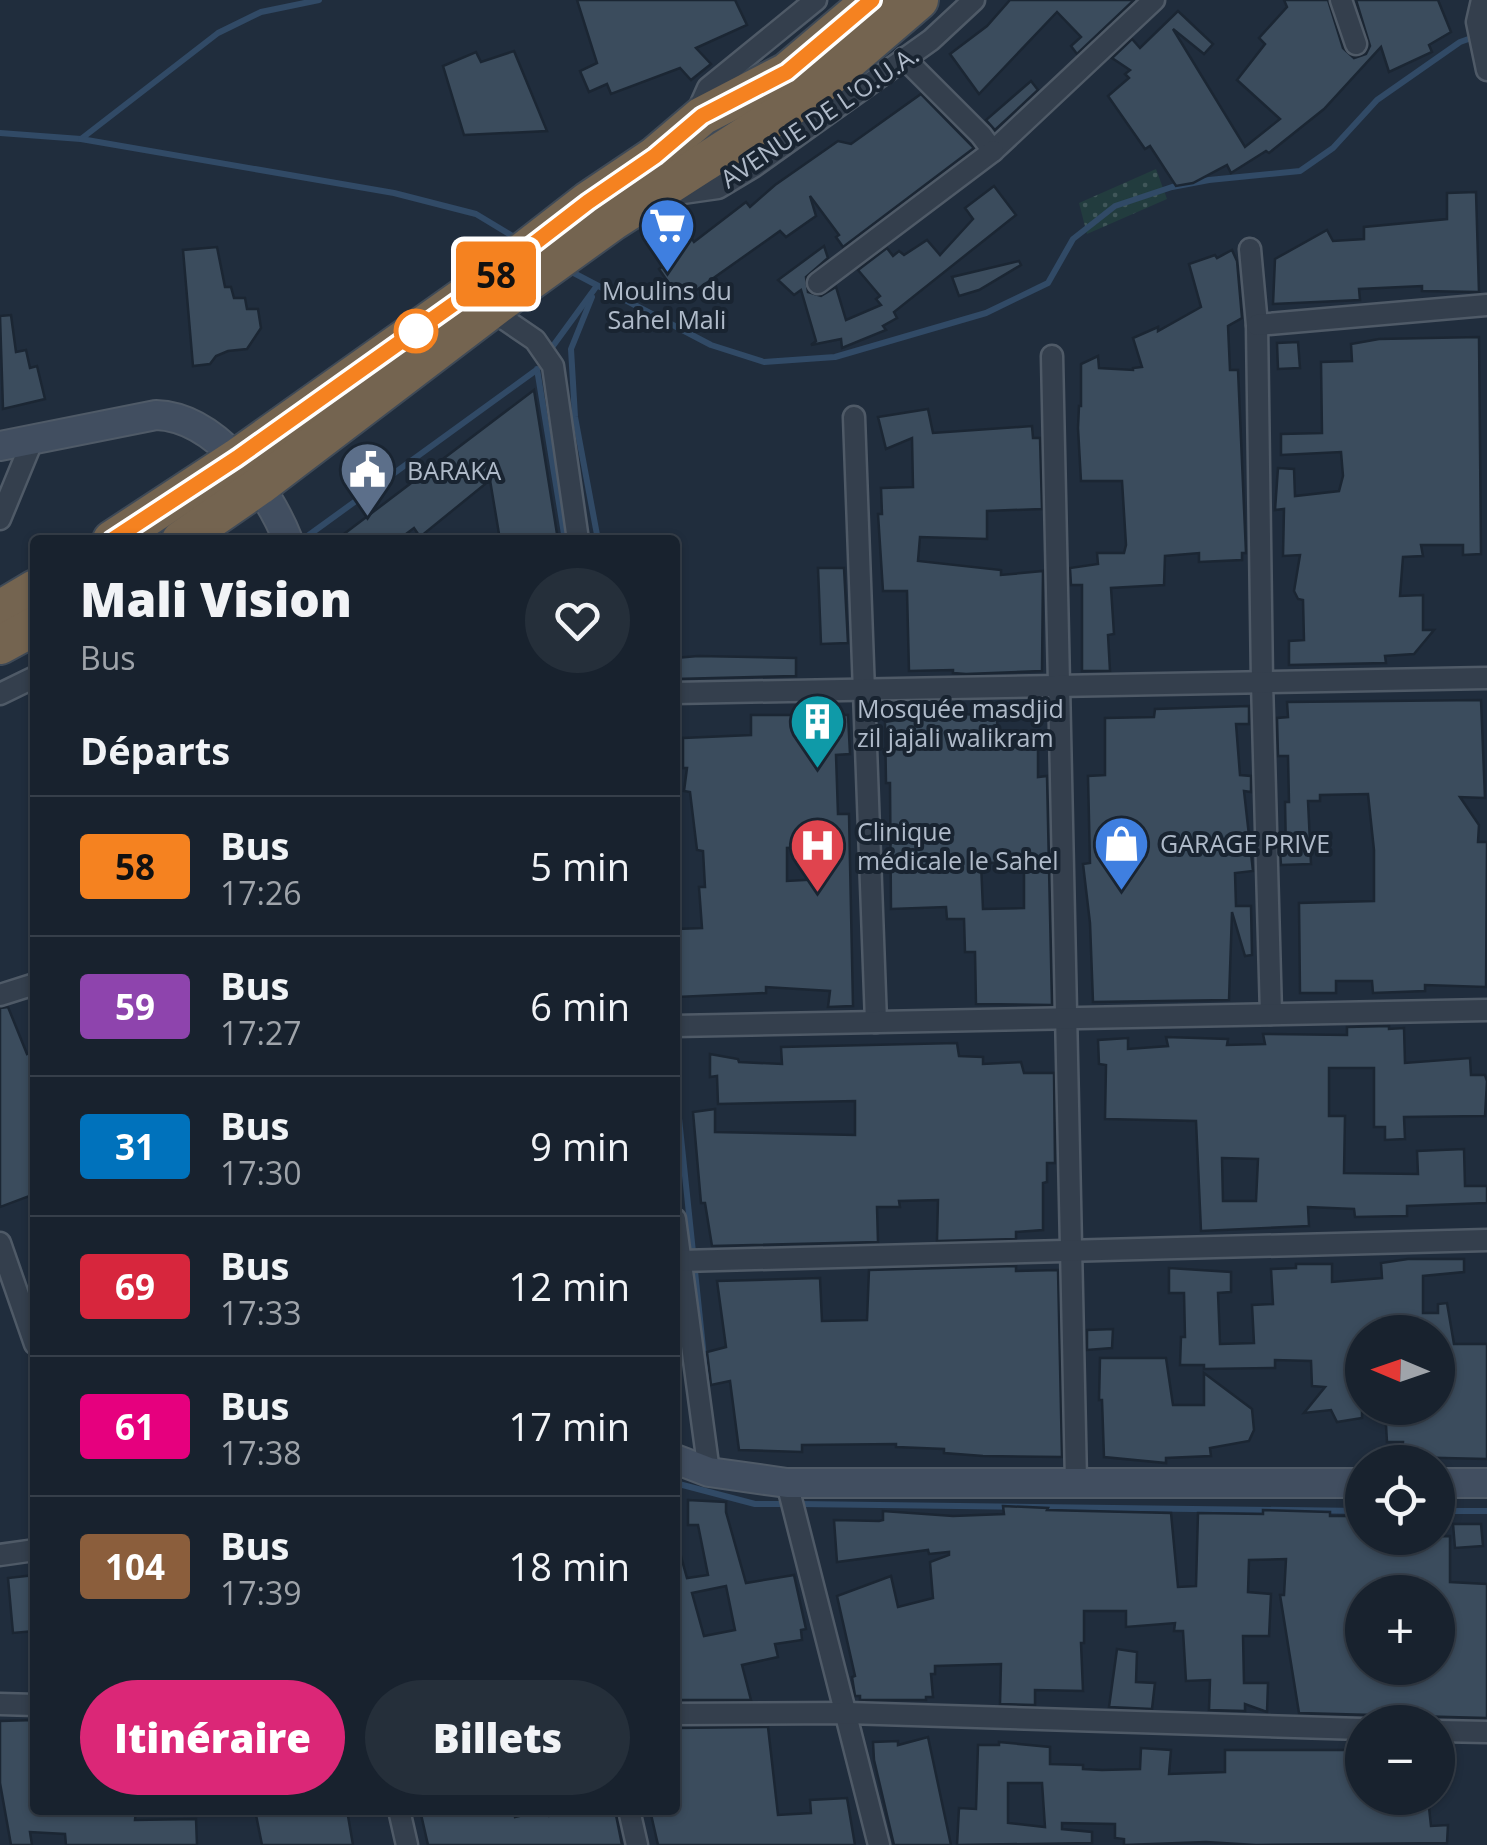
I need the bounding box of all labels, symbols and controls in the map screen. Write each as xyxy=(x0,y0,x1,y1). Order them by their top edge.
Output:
street label: AVENUE DE L'O.U.A. xyxy=(713,37,925,195)
supermarket icon: Moulins du Sahel Mali xyxy=(637,196,697,275)
line badge: 58 xyxy=(451,242,541,306)
text: 58 xyxy=(476,251,516,298)
place label: Moulins du Sahel Mali xyxy=(602,273,732,336)
unlabelled marker xyxy=(395,310,437,352)
public building icon: BARAKA xyxy=(338,440,398,519)
place label: BARAKA xyxy=(407,453,502,487)
text: Mali Vision xyxy=(80,566,352,631)
button: heart xyxy=(525,568,630,673)
text: Bus xyxy=(80,636,136,679)
place label: Mosquée masdjid zil jajali walikram xyxy=(857,691,1064,754)
building icon: Mosquée masdjid zil jajali walikram xyxy=(788,692,848,771)
text: Départs xyxy=(80,724,230,776)
shop icon: GARAGE PRIVE xyxy=(1091,813,1151,892)
place label: Clinique médicale le Sahel xyxy=(857,814,1059,877)
hospital icon: Clinique médicale le Sahel xyxy=(788,815,848,894)
text: Bus xyxy=(220,819,289,871)
place label: GARAGE PRIVE xyxy=(1160,826,1330,860)
text: 5 min xyxy=(530,840,630,892)
text: 58 xyxy=(115,843,155,890)
text: 17:26 xyxy=(220,871,302,914)
text: Bus xyxy=(220,959,289,1011)
text: 6 min xyxy=(530,980,630,1032)
text: 59 xyxy=(115,983,155,1030)
text: 17:27 xyxy=(220,1011,302,1054)
text: Bus xyxy=(220,1099,289,1151)
text: 9 min xyxy=(530,1120,630,1172)
text: 31 xyxy=(115,1123,155,1170)
text: 17:30 xyxy=(220,1151,302,1194)
text: Bus xyxy=(220,1239,289,1291)
text: 12 min xyxy=(509,1260,630,1312)
text: 69 xyxy=(115,1263,155,1310)
text: 17:33 xyxy=(220,1291,302,1334)
north arrow xyxy=(1345,1315,1455,1425)
map controls xyxy=(1345,1315,1455,1815)
text: Bus xyxy=(220,1379,289,1431)
text: 17 min xyxy=(509,1400,630,1452)
text: 61 xyxy=(115,1403,155,1450)
text: 17:38 xyxy=(220,1431,302,1474)
button: locate xyxy=(1345,1445,1455,1555)
text: Bus xyxy=(220,1519,289,1571)
text: 18 min xyxy=(509,1540,630,1592)
text: 104 xyxy=(105,1543,165,1590)
text: 17:39 xyxy=(220,1571,302,1614)
button: + xyxy=(1345,1575,1455,1685)
button: Itinéraire xyxy=(80,1680,345,1795)
button: Billets xyxy=(365,1680,630,1795)
button: − xyxy=(1345,1705,1455,1815)

